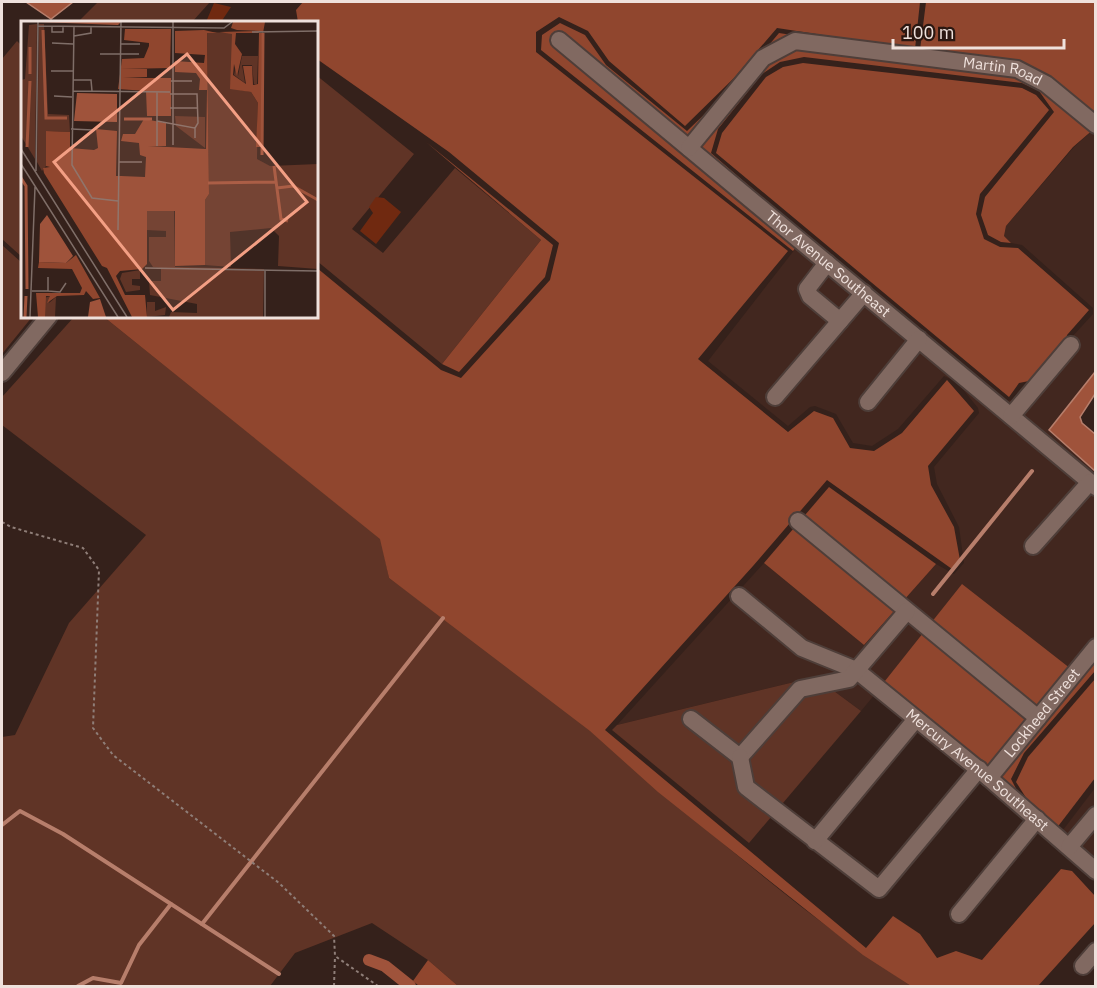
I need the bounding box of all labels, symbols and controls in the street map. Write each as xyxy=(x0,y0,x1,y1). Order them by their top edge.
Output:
scale bar xyxy=(893,12,1064,50)
inset map xyxy=(21,21,318,318)
text: 100 m xyxy=(902,21,954,44)
street label: Martin Road xyxy=(962,52,1046,89)
street label: Thor Avenue Southeast xyxy=(762,206,895,321)
street label: Lockheed Street xyxy=(1000,664,1084,761)
street label: Mercury Avenue Southeast xyxy=(902,704,1053,835)

